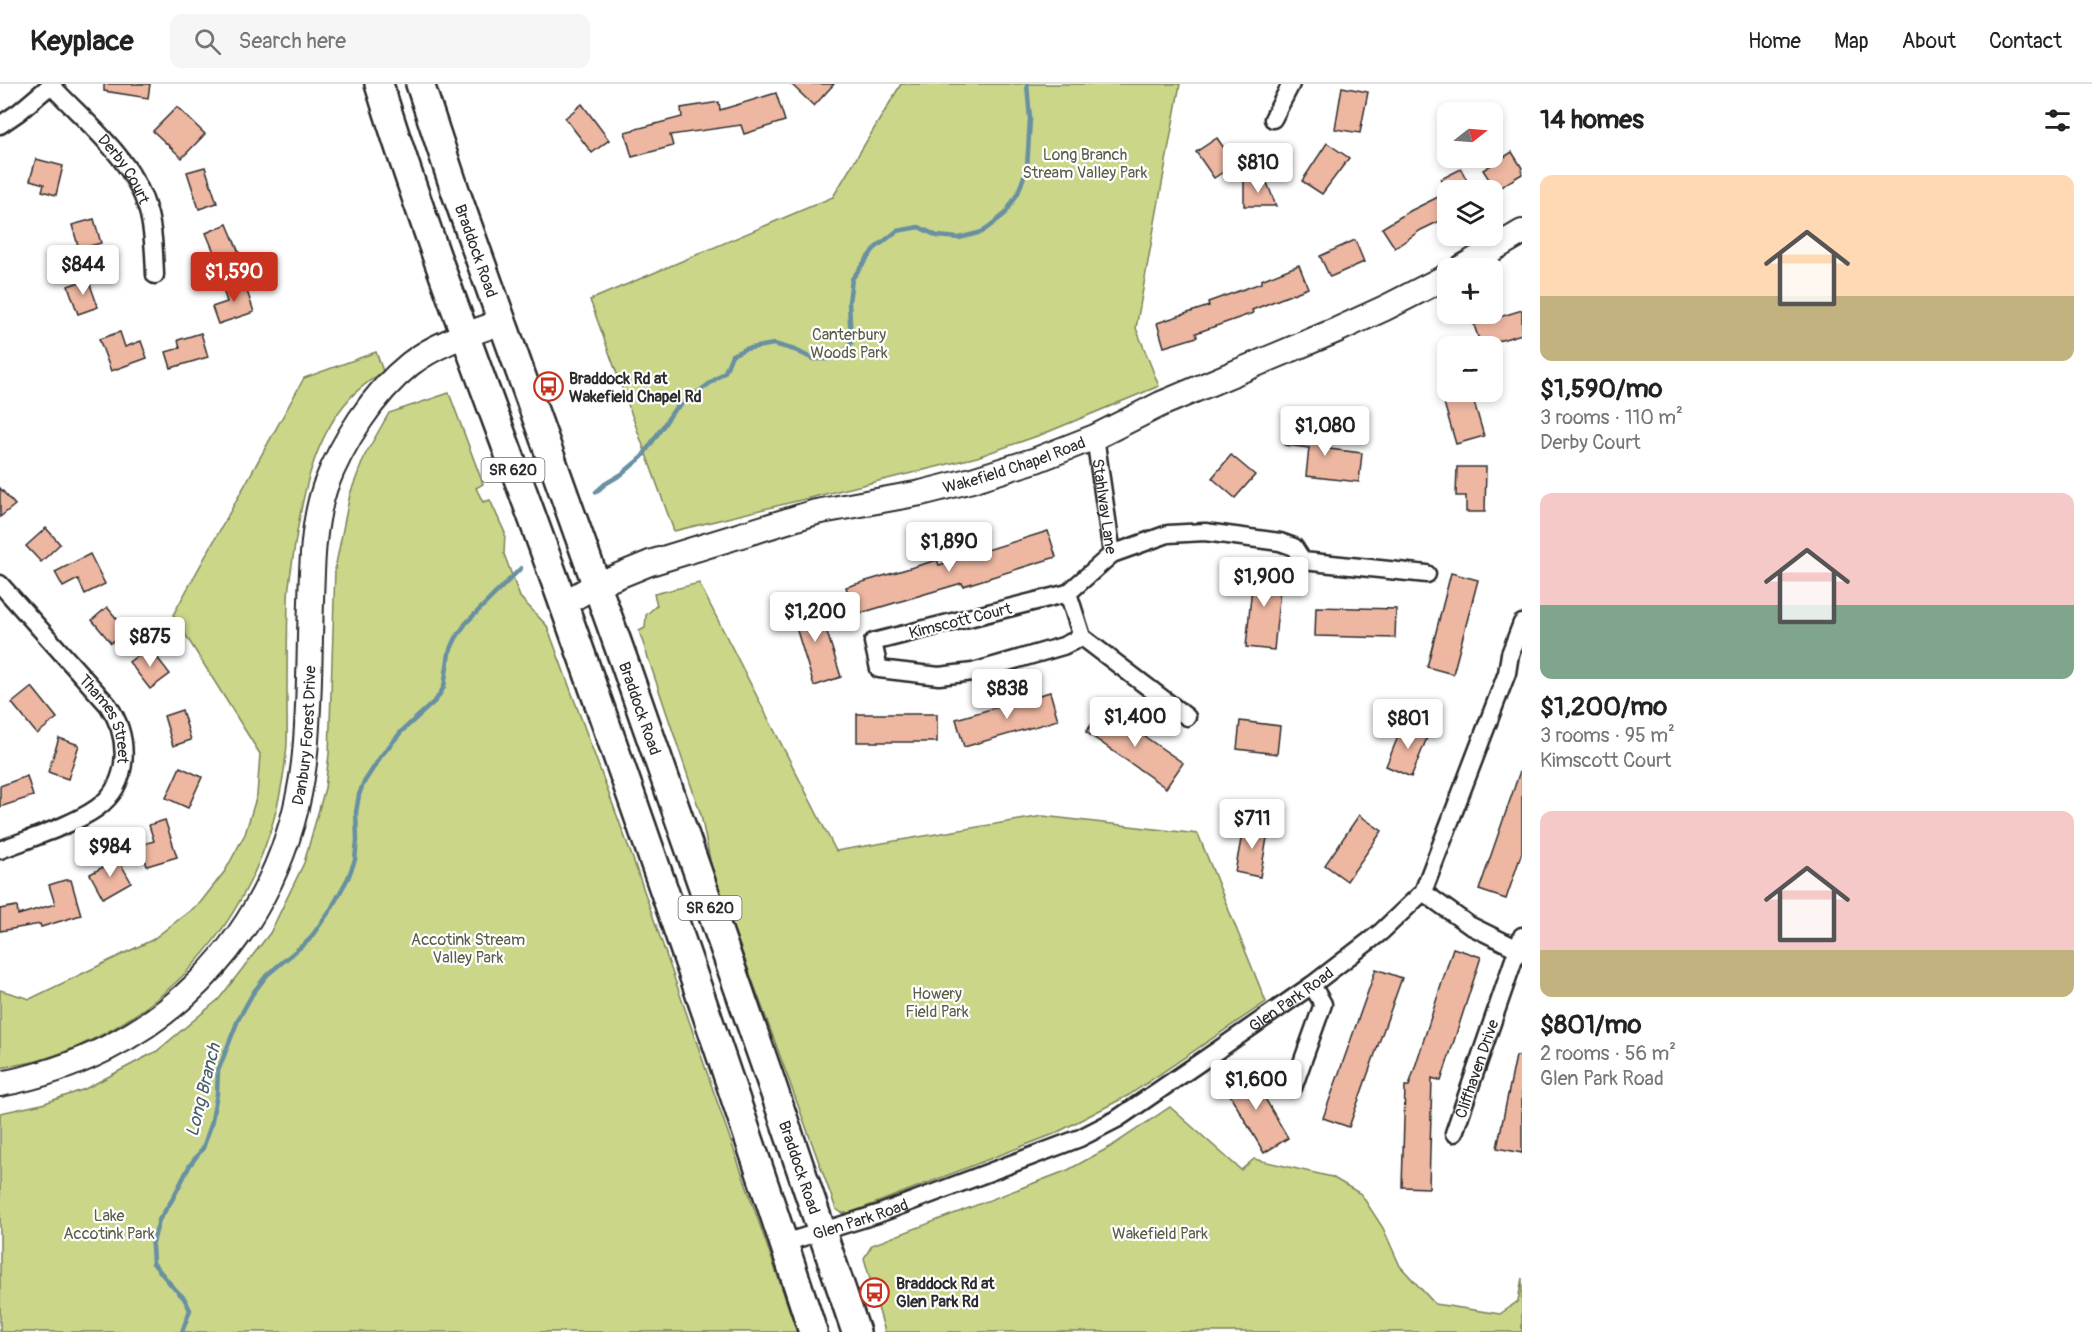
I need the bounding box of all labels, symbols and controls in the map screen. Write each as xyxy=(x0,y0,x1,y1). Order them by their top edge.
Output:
search box xyxy=(170,14,590,68)
text: Keyplace xyxy=(30,24,134,59)
icon: search xyxy=(191,25,224,58)
text: Search here xyxy=(239,27,346,55)
text: Home xyxy=(1748,28,1801,55)
text: Map xyxy=(1834,28,1869,55)
text: About xyxy=(1902,28,1956,55)
text: Contact xyxy=(1989,28,2062,55)
north arrow xyxy=(1437,102,1503,168)
map controls xyxy=(1437,102,1503,402)
text: 14 homes xyxy=(1540,104,1644,136)
icon: filters xyxy=(2041,104,2074,137)
street label: Derby Court xyxy=(93,130,154,207)
pin: $810 xyxy=(1222,143,1294,194)
park label: Long Branch Stream Valley Park xyxy=(1022,145,1148,183)
text: $810 xyxy=(1237,150,1279,175)
button: layers xyxy=(1437,180,1503,246)
street label: Braddock Road xyxy=(450,202,502,300)
icon: home xyxy=(1753,214,1861,322)
pin: $844 xyxy=(47,245,119,296)
text: $844 xyxy=(61,252,105,277)
pin: $1,590 xyxy=(185,252,283,303)
button: + xyxy=(1437,258,1503,324)
text: $1,590 xyxy=(205,259,263,284)
park label: Canterbury Woods Park xyxy=(810,325,888,363)
button: − xyxy=(1437,336,1503,402)
place label: Braddock Rd at Wakefield Chapel Rd xyxy=(569,369,702,407)
bus stop icon: Braddock Rd at Wakefield Chapel Rd xyxy=(532,371,564,403)
text: $1,590/mo xyxy=(1540,373,1663,405)
text: 3 rooms · 110 m² xyxy=(1540,405,1683,430)
pin: $1,080 xyxy=(1276,406,1374,457)
text: $1,080 xyxy=(1294,413,1356,438)
text: Derby Court xyxy=(1540,430,1641,455)
street label: Wakefield Chapel Road xyxy=(941,433,1088,498)
street label: Stahlway Lane xyxy=(1087,457,1121,556)
road number: SR 620 xyxy=(482,458,544,482)
pin: $1,890 xyxy=(900,522,998,573)
text: $1,890 xyxy=(920,529,978,554)
icon: home xyxy=(1753,532,1861,640)
pin: $1,900 xyxy=(1215,557,1313,608)
text: $1,900 xyxy=(1233,564,1295,589)
pin: $1,200 xyxy=(766,592,864,643)
street label: Kimscott Court xyxy=(907,598,1014,643)
text: $1,200 xyxy=(784,599,846,624)
pin: $875 xyxy=(114,617,186,668)
text: $875 xyxy=(129,624,171,649)
street label: Braddock Road xyxy=(614,659,665,758)
street label: Danbury Forest Drive xyxy=(288,665,320,807)
pin: $838 xyxy=(971,669,1043,720)
street label: Thames Street xyxy=(74,671,133,765)
text: $838 xyxy=(986,676,1028,701)
text: $1,200/mo xyxy=(1540,691,1667,723)
pin: $1,400 xyxy=(1086,697,1184,748)
pin: $801 xyxy=(1372,699,1444,750)
text: $1,400 xyxy=(1104,704,1166,729)
text: $801 xyxy=(1387,706,1429,731)
text: 3 rooms · 95 m² xyxy=(1540,723,1675,748)
text: Kimscott Court xyxy=(1540,748,1671,773)
pin: $711 xyxy=(1216,799,1288,850)
text: $711 xyxy=(1233,806,1271,831)
pin: $984 xyxy=(74,827,146,878)
text: $984 xyxy=(89,834,131,859)
icon: home xyxy=(1753,850,1861,958)
road number: SR 620 xyxy=(678,896,742,920)
park label: Accotink Stream Valley Park xyxy=(411,930,525,968)
street label: Glen Park Road xyxy=(1245,963,1338,1037)
park label: Howery Field Park xyxy=(905,984,969,1022)
text: $801/mo xyxy=(1540,1009,1642,1041)
street label: Cliffhaven Drive xyxy=(1451,1017,1504,1121)
water label: Long Branch xyxy=(181,1040,227,1139)
text: 2 rooms · 56 m² xyxy=(1540,1041,1676,1066)
pin: $1,600 xyxy=(1207,1060,1305,1111)
text: Glen Park Road xyxy=(1540,1066,1664,1091)
text: $1,600 xyxy=(1225,1067,1287,1092)
street label: Braddock Road xyxy=(774,1118,824,1217)
street label: Glen Park Road xyxy=(810,1195,911,1245)
park label: Lake Accotink Park xyxy=(63,1206,155,1244)
park label: Wakefield Park xyxy=(1112,1224,1208,1244)
place label: Braddock Rd at Glen Park Rd xyxy=(896,1274,995,1312)
bus stop icon: Braddock Rd at Glen Park Rd xyxy=(859,1276,891,1308)

